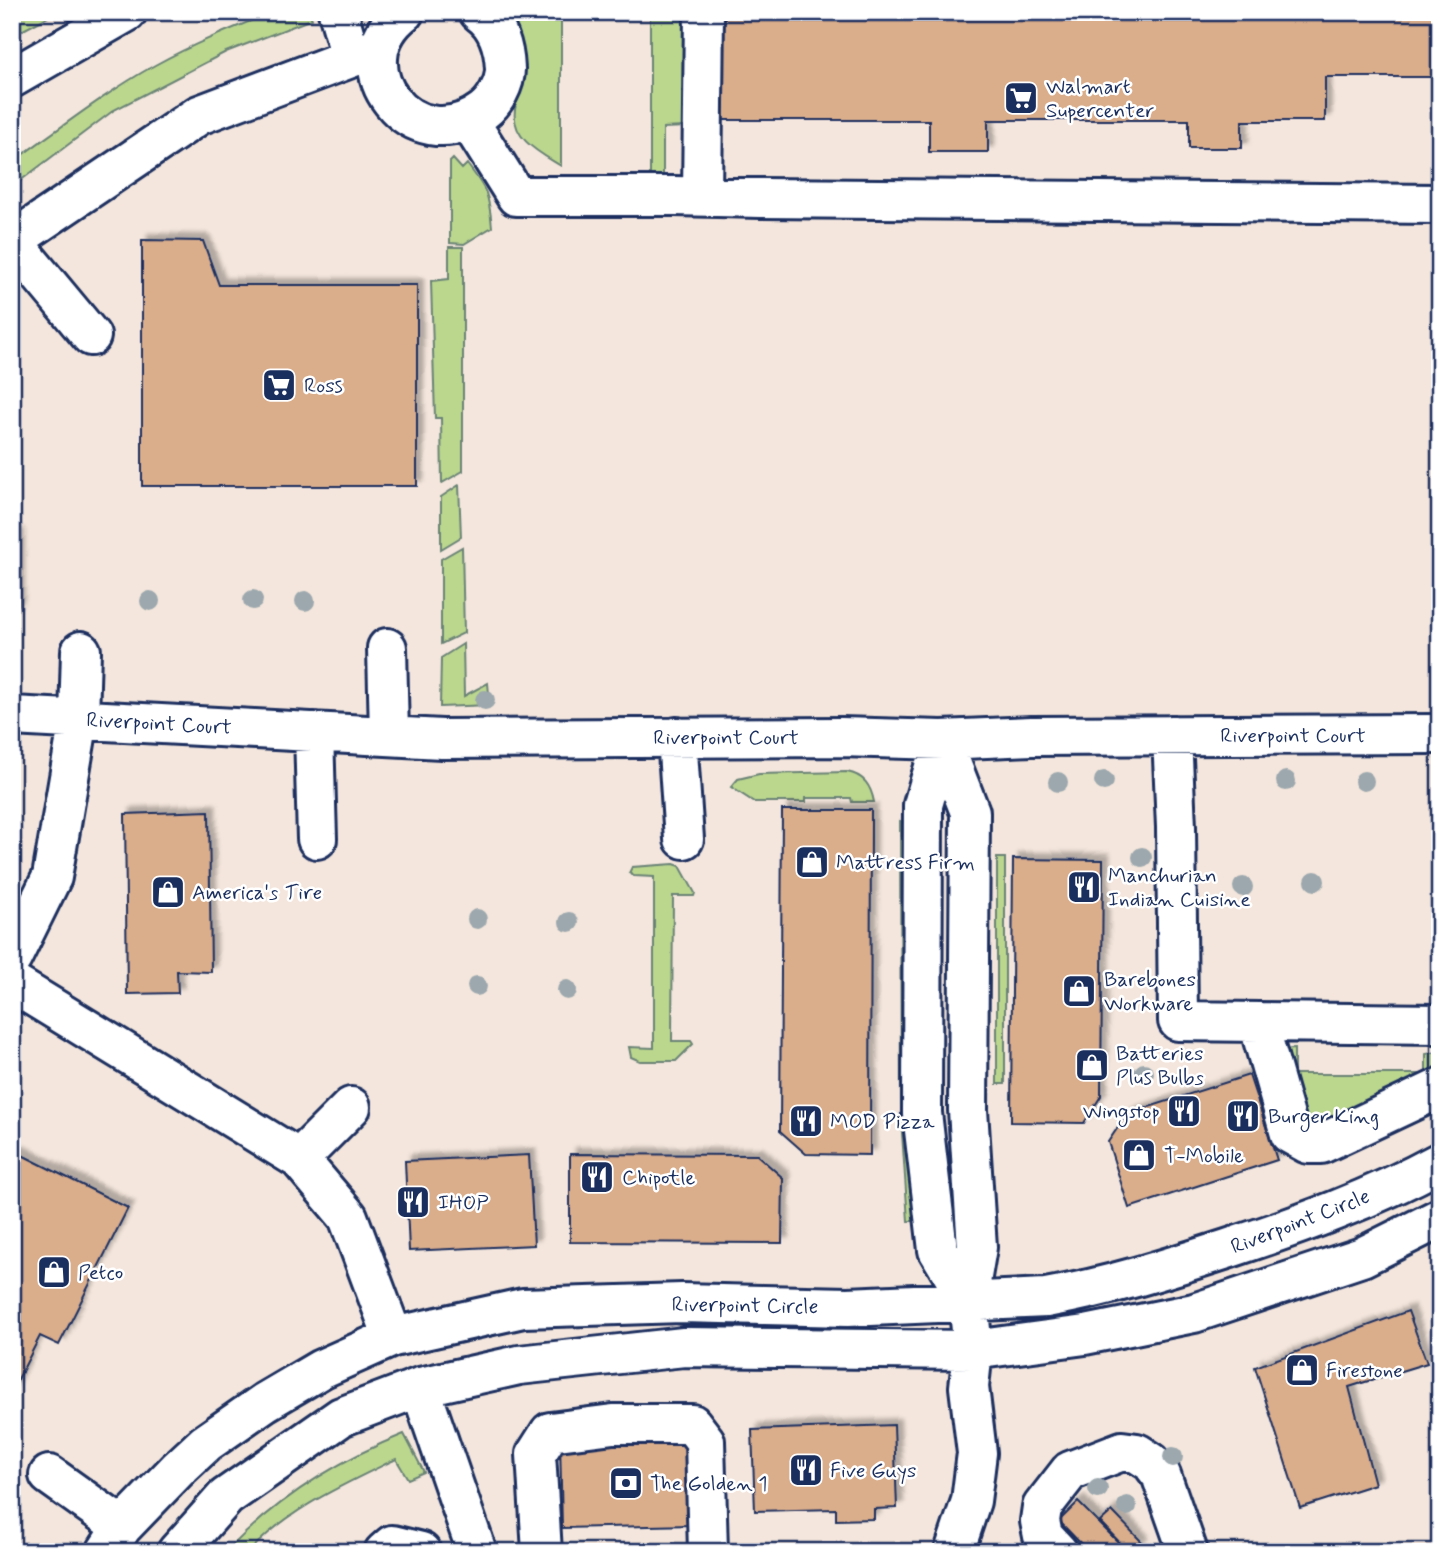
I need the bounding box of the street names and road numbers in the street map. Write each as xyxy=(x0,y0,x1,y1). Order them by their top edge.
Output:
street label: Riverpoint Court xyxy=(86,706,232,742)
street label: Riverpoint Court xyxy=(1220,722,1366,750)
street label: Riverpoint Court xyxy=(653,724,799,752)
street label: Riverpoint Circle xyxy=(1227,1183,1374,1261)
street label: Riverpoint Circle xyxy=(671,1291,819,1321)

